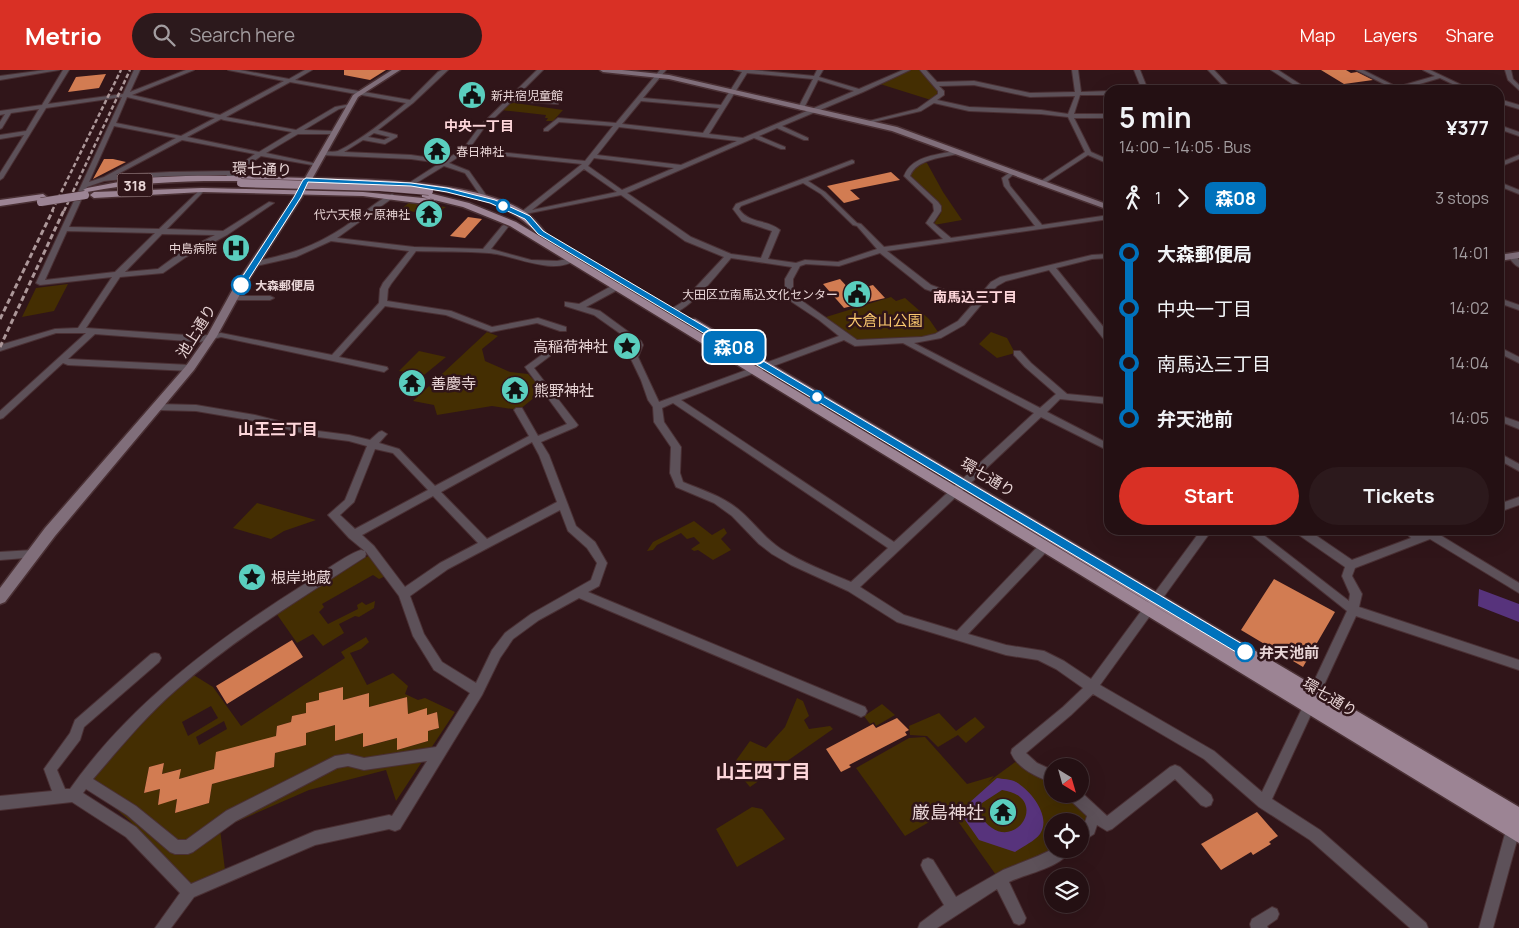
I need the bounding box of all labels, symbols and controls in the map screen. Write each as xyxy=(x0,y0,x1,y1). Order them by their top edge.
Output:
search box xyxy=(132,13,482,58)
text: Metrio xyxy=(25,19,102,52)
icon: search xyxy=(150,21,178,49)
text: Search here xyxy=(190,22,295,48)
text: Map xyxy=(1300,23,1335,47)
text: Layers xyxy=(1363,23,1417,47)
text: Share xyxy=(1445,23,1494,47)
public building icon: 新井宿児童館 xyxy=(457,80,487,110)
place label: 新井宿児童館 xyxy=(491,87,563,104)
text: 5 min xyxy=(1119,98,1192,136)
text: ¥377 xyxy=(1446,115,1489,141)
district label: 中央一丁目 xyxy=(444,116,514,135)
temple icon: 春日神社 xyxy=(422,136,452,166)
text: 14:00 – 14:05 · Bus xyxy=(1119,136,1251,158)
place label: 春日神社 xyxy=(456,143,504,160)
street label: 環七通り xyxy=(232,157,292,181)
road number: 318 xyxy=(118,174,152,196)
icon: walk xyxy=(1119,184,1147,212)
icon: forward xyxy=(1169,184,1197,212)
text: 森08 xyxy=(1215,186,1256,210)
text: 1 xyxy=(1155,187,1161,209)
text: 3 stops xyxy=(1435,187,1489,209)
temple icon: 代六天根ヶ原神社 xyxy=(414,199,444,229)
unlabelled marker xyxy=(496,199,510,213)
place label: 代六天根ヶ原神社 xyxy=(314,206,410,223)
hospital icon: 中島病院 xyxy=(221,233,251,263)
place label: 中島病院 xyxy=(169,240,217,257)
text: 大森郵便局 xyxy=(1157,241,1252,267)
text: 14:01 xyxy=(1453,242,1489,264)
marker: 大森郵便局 xyxy=(231,275,251,295)
place label: 大森郵便局 xyxy=(255,277,315,294)
public building icon: 大田区立南馬込文化センター xyxy=(842,279,872,309)
place label: 大田区立南馬込文化センター xyxy=(682,286,838,303)
district label: 南馬込三丁目 xyxy=(933,287,1017,306)
text: 中央一丁目 xyxy=(1157,296,1252,322)
text: 14:02 xyxy=(1450,297,1489,319)
street label: 池上通り xyxy=(171,300,221,362)
park label: 大倉山公園 xyxy=(847,310,923,331)
place icon: 高稲荷神社 xyxy=(612,331,642,361)
line badge: 森08 xyxy=(705,331,763,363)
text: 森08 xyxy=(714,335,754,359)
place label: 高稲荷神社 xyxy=(533,336,608,357)
text: 南馬込三丁目 xyxy=(1157,351,1271,377)
text: 14:04 xyxy=(1449,352,1489,374)
temple icon: 善慶寺 xyxy=(397,368,427,398)
place label: 善慶寺 xyxy=(431,373,476,394)
temple icon: 熊野神社 xyxy=(500,375,530,405)
place label: 熊野神社 xyxy=(534,380,594,401)
unlabelled marker xyxy=(810,390,824,404)
text: 弁天池前 xyxy=(1157,406,1233,432)
text: 14:05 xyxy=(1450,407,1489,429)
district label: 山王三丁目 xyxy=(238,418,318,440)
street label: 環七通り xyxy=(957,453,1019,501)
button: Start xyxy=(1119,467,1299,525)
button: Tickets xyxy=(1309,467,1489,525)
place icon: 根岸地蔵 xyxy=(237,562,267,592)
place label: 根岸地蔵 xyxy=(271,567,331,588)
marker: 弁天池前 xyxy=(1235,642,1255,662)
place label: 弁天池前 xyxy=(1259,642,1319,663)
street label: 環七通り xyxy=(1299,673,1361,721)
district label: 山王四丁目 xyxy=(715,758,811,784)
north arrow xyxy=(1044,758,1089,802)
map controls xyxy=(1044,758,1089,913)
temple icon: 厳島神社 xyxy=(988,797,1018,827)
place label: 厳島神社 xyxy=(912,800,984,824)
button: locate xyxy=(1044,813,1089,858)
button: layers xyxy=(1044,868,1089,913)

